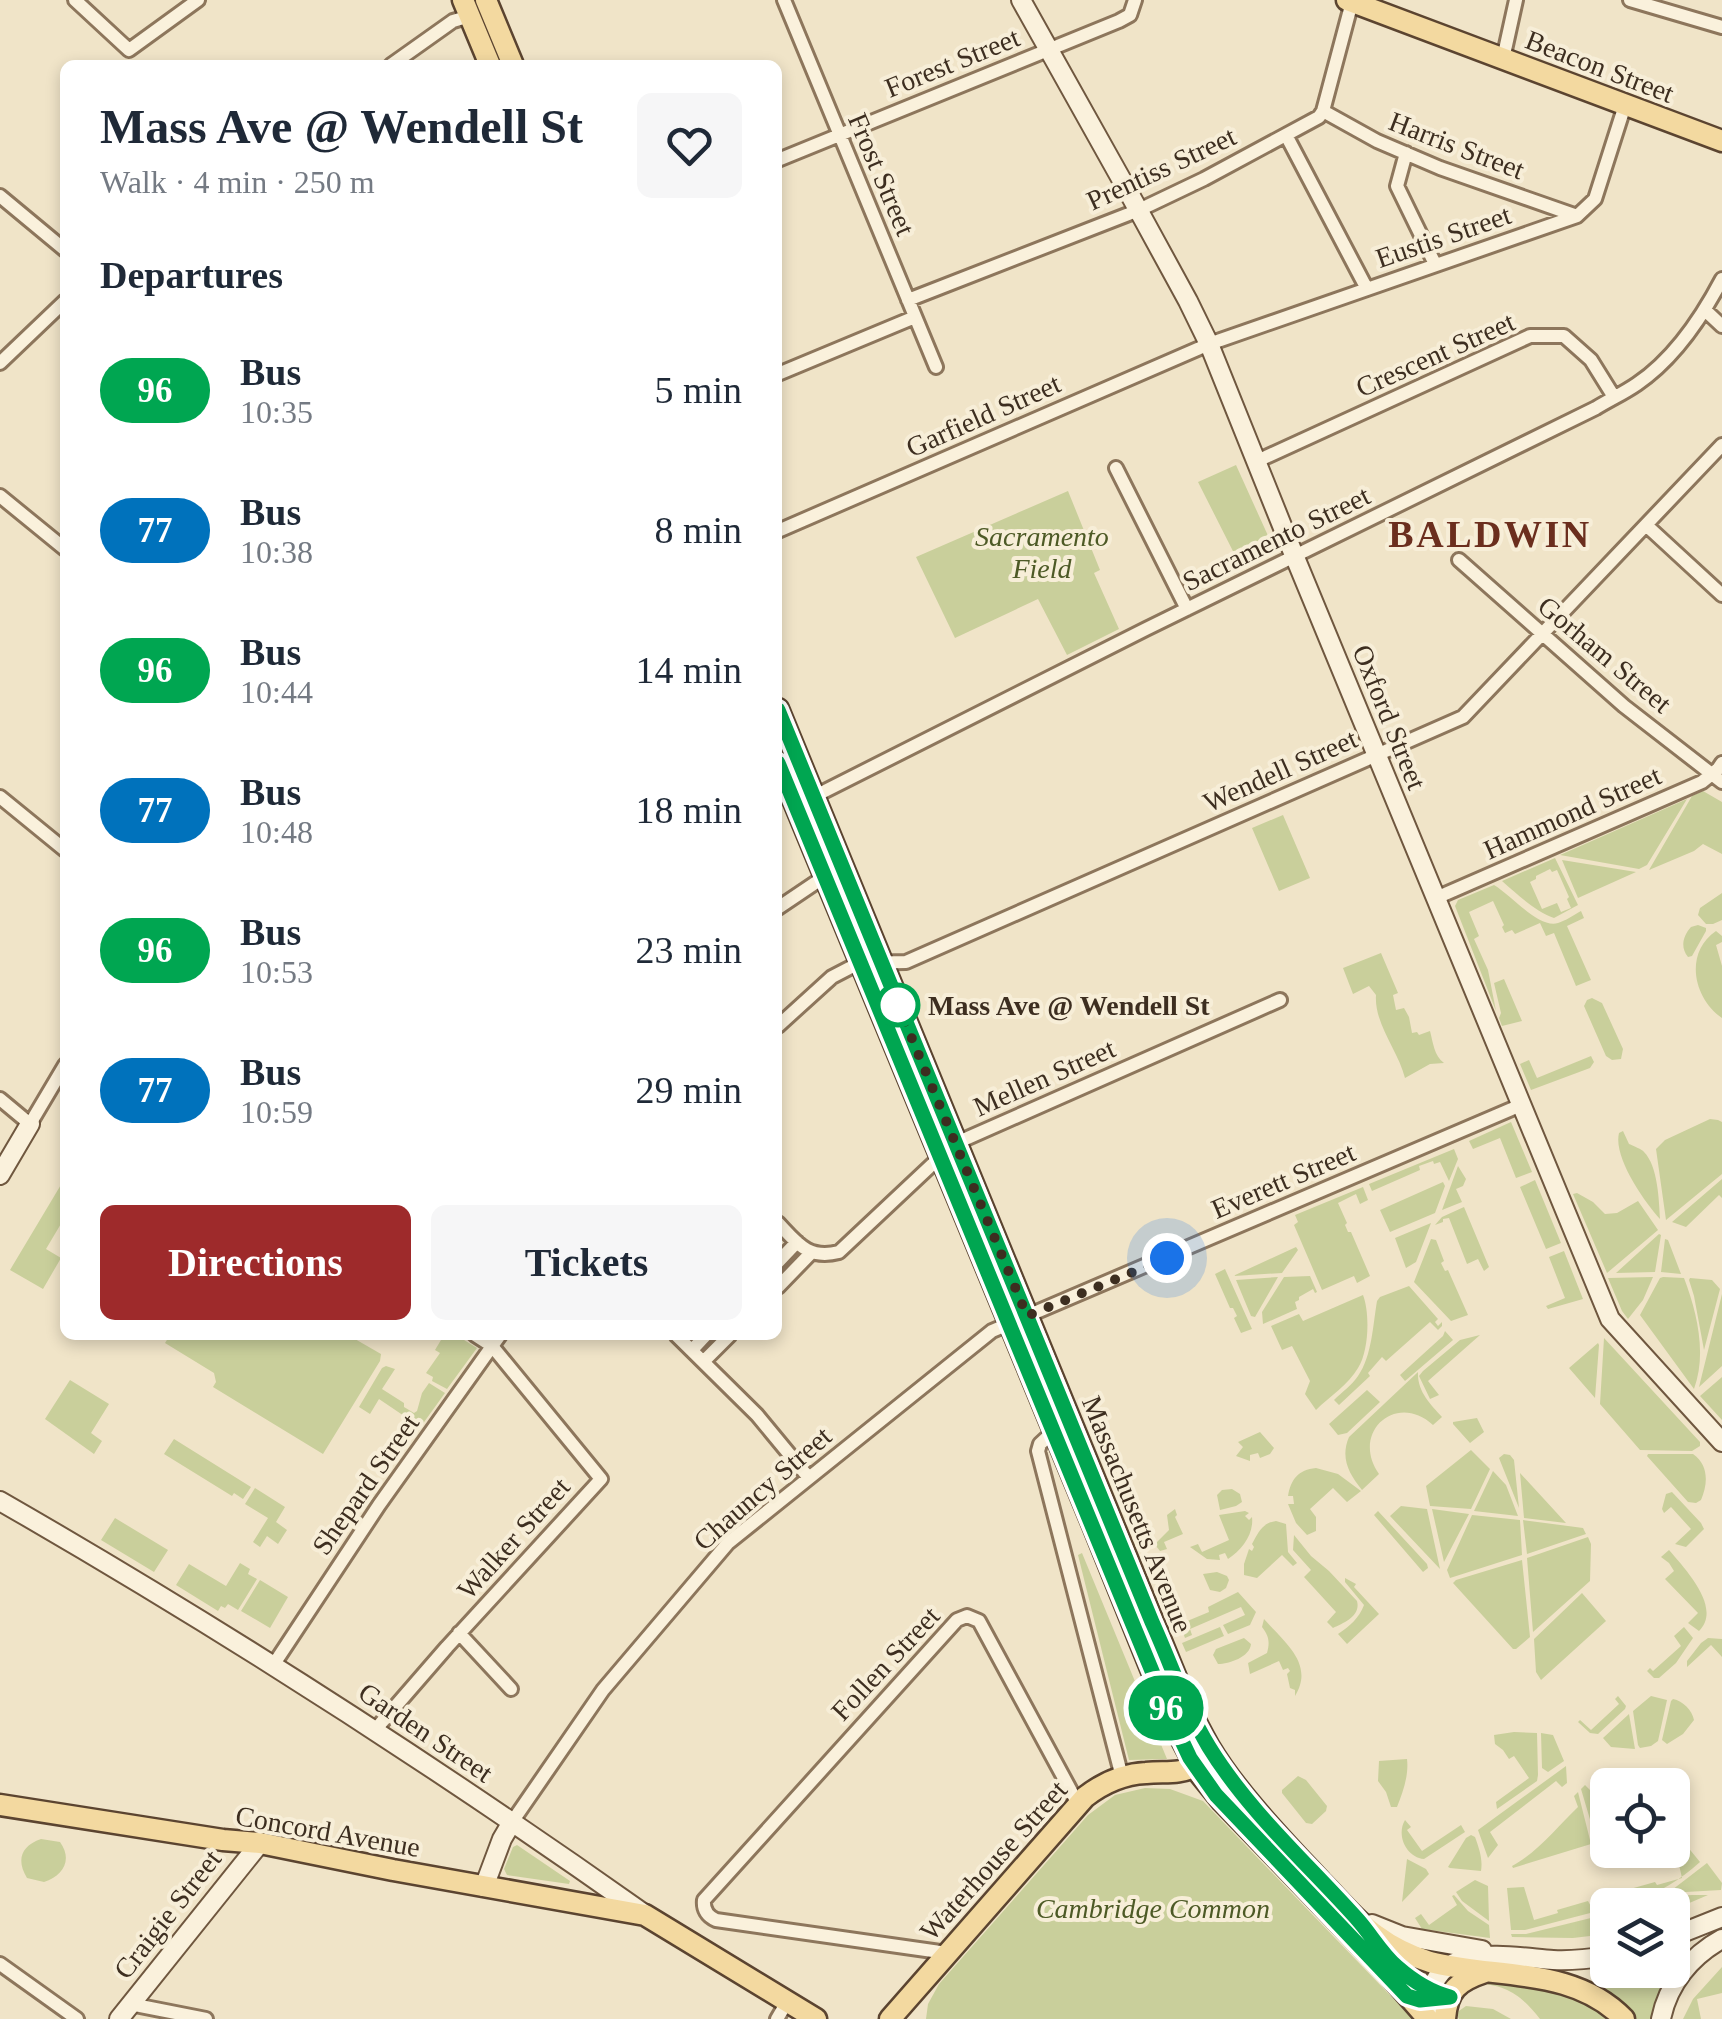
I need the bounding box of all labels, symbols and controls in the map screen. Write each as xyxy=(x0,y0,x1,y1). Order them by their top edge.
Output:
street label: Forest Street xyxy=(880,21,1024,103)
street label: Beacon Street xyxy=(1521,24,1679,109)
button: heart xyxy=(637,93,742,198)
text: Mass Ave @ Wendell St xyxy=(100,100,583,153)
street label: Harris Street xyxy=(1385,105,1529,186)
street label: Frost Street xyxy=(842,108,921,240)
street label: Prentiss Street xyxy=(1082,120,1241,217)
text: Walk · 4 min · 250 m xyxy=(100,164,375,200)
street label: Eustis Street xyxy=(1372,199,1515,274)
text: Departures xyxy=(100,254,283,296)
street label: Crescent Street xyxy=(1351,306,1519,403)
text: Bus xyxy=(240,351,301,393)
street label: Garfield Street xyxy=(901,368,1065,463)
text: 5 min xyxy=(654,369,742,411)
text: 96 xyxy=(138,371,173,410)
text: 10:35 xyxy=(240,394,313,430)
street label: Sacramento Street xyxy=(1178,480,1375,597)
text: Bus xyxy=(240,491,301,533)
text: 8 min xyxy=(654,509,742,551)
text: 77 xyxy=(138,511,173,550)
district label: BALDWIN xyxy=(1388,513,1592,555)
park label: Sacramento Field xyxy=(975,521,1109,584)
text: 10:38 xyxy=(240,534,313,570)
street label: Gorham Street xyxy=(1532,590,1678,719)
text: Bus xyxy=(240,631,301,673)
street label: Oxford Street xyxy=(1346,640,1433,794)
text: 14 min xyxy=(635,649,742,691)
text: 96 xyxy=(138,651,173,690)
text: 10:44 xyxy=(240,674,313,710)
street label: Wendell Street xyxy=(1199,723,1362,818)
street label: Hammond Street xyxy=(1479,759,1666,865)
text: Bus xyxy=(240,771,301,813)
text: 18 min xyxy=(635,789,742,831)
text: 77 xyxy=(138,791,173,830)
text: 10:48 xyxy=(240,814,313,850)
text: Bus xyxy=(240,911,301,953)
text: 23 min xyxy=(635,929,742,971)
text: 96 xyxy=(138,931,173,970)
text: 10:53 xyxy=(240,954,313,990)
marker: Mass Ave @ Wendell St xyxy=(877,984,919,1026)
place label: Mass Ave @ Wendell St xyxy=(928,990,1210,1021)
street label: Mellen Street xyxy=(969,1032,1120,1122)
text: Bus xyxy=(240,1051,301,1093)
text: 29 min xyxy=(635,1069,742,1111)
text: 77 xyxy=(138,1071,173,1110)
text: 10:59 xyxy=(240,1094,313,1130)
street label: Everett Street xyxy=(1207,1136,1360,1225)
button: Directions xyxy=(100,1205,411,1320)
button: Tickets xyxy=(431,1205,742,1320)
your location xyxy=(1142,1233,1192,1283)
street label: Massachusetts Avenue xyxy=(1076,1391,1199,1637)
street label: Shepard Street xyxy=(306,1408,425,1560)
street label: Chauncy Street xyxy=(687,1420,838,1556)
street label: Walker Street xyxy=(451,1471,576,1605)
street label: Follen Street xyxy=(825,1600,946,1727)
street label: Garden Street xyxy=(353,1676,499,1789)
line badge: 96 xyxy=(1121,1676,1211,1740)
text: 96 xyxy=(1149,1689,1184,1728)
map controls xyxy=(1590,1768,1690,1988)
button: locate xyxy=(1590,1768,1690,1868)
street label: Waterhouse Street xyxy=(914,1774,1073,1946)
street label: Concord Avenue xyxy=(233,1800,423,1863)
street label: Craigie Street xyxy=(108,1844,227,1985)
button: layers xyxy=(1590,1888,1690,1988)
park label: Cambridge Common xyxy=(1036,1893,1270,1924)

